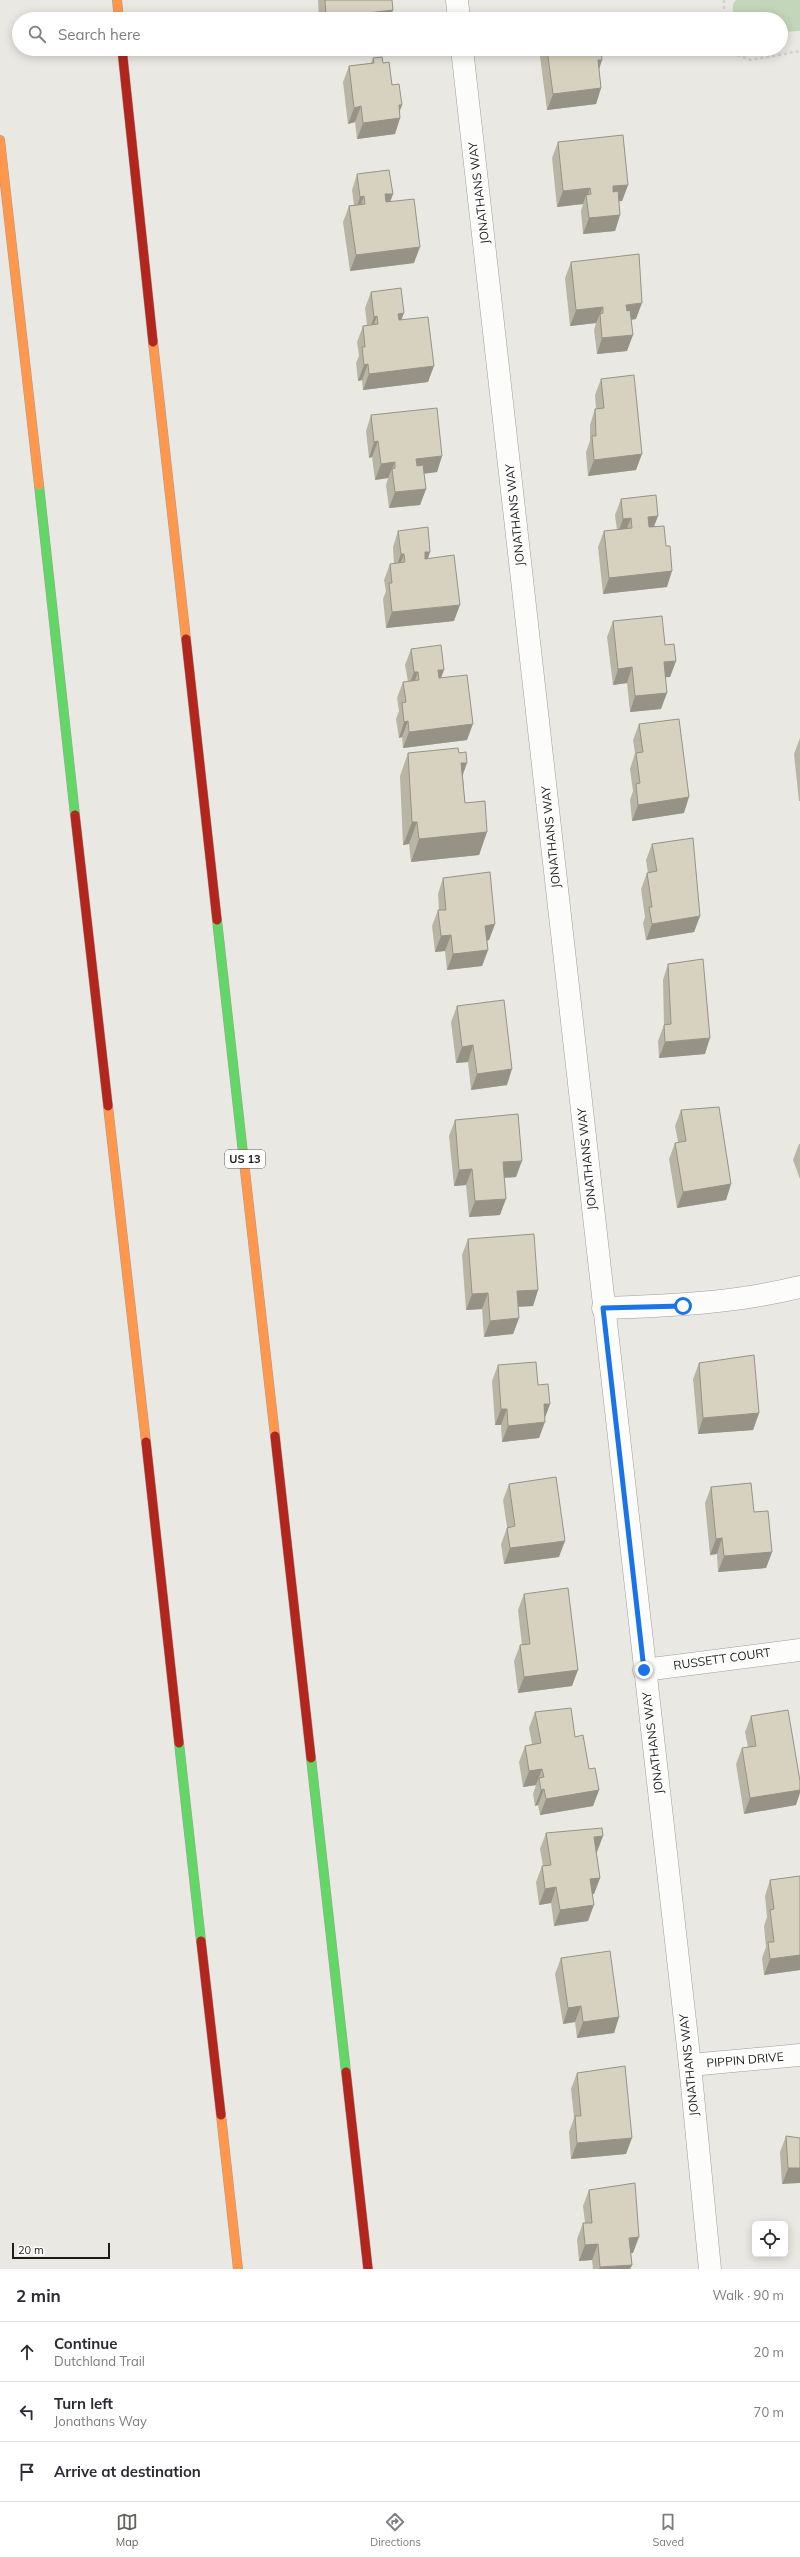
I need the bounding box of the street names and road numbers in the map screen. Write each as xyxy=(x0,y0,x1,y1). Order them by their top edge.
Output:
street label: JONATHANS WAY xyxy=(465,140,492,245)
street label: JONATHANS WAY xyxy=(502,462,527,567)
street label: JONATHANS WAY xyxy=(538,784,563,889)
street label: JONATHANS WAY xyxy=(574,1106,599,1211)
road number: US 13 xyxy=(225,1150,265,1168)
street label: RUSSETT COURT xyxy=(672,1644,772,1673)
street label: JONATHANS WAY xyxy=(639,1690,666,1795)
street label: JONATHANS WAY xyxy=(676,2012,701,2117)
street label: PIPPIN DRIVE xyxy=(706,2049,784,2070)

